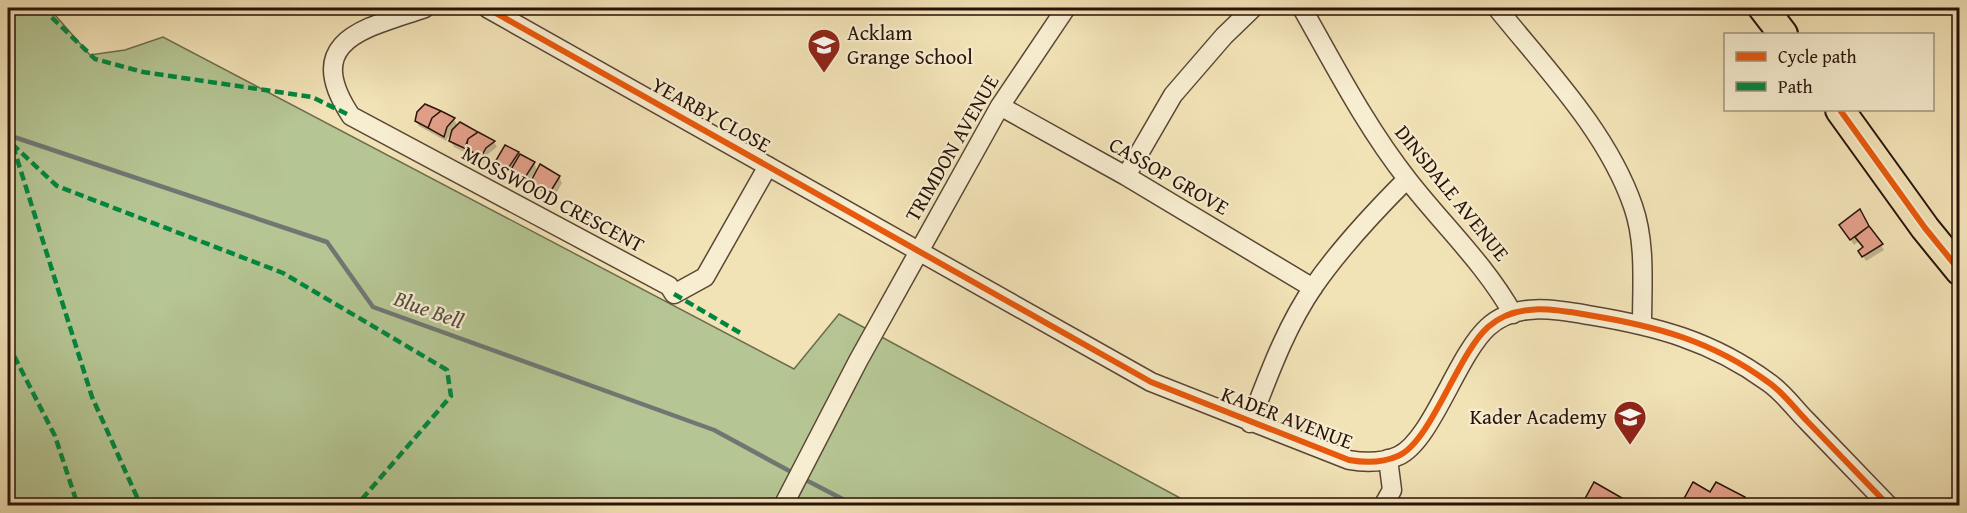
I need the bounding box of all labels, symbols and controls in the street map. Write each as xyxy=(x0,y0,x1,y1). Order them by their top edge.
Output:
place label: Acklam Grange School xyxy=(847,17,973,72)
school or university icon: Acklam Grange School xyxy=(806,27,842,74)
legend xyxy=(1724,33,1934,111)
text: Cycle path xyxy=(1778,43,1857,70)
street label: TRIMDON AVENUE xyxy=(897,68,1006,227)
street label: YEARBY CLOSE xyxy=(646,69,777,160)
text: Path xyxy=(1778,73,1813,100)
street label: DINSDALE AVENUE xyxy=(1388,118,1517,268)
street label: CASSOP GROVE xyxy=(1104,129,1235,223)
street label: MOSSWOOD CRESCENT xyxy=(456,137,650,260)
water label: Blue Bell xyxy=(389,281,468,336)
street label: KADER AVENUE xyxy=(1217,378,1358,457)
school or university icon: Kader Academy xyxy=(1612,399,1648,446)
place label: Kader Academy xyxy=(1470,401,1608,432)

